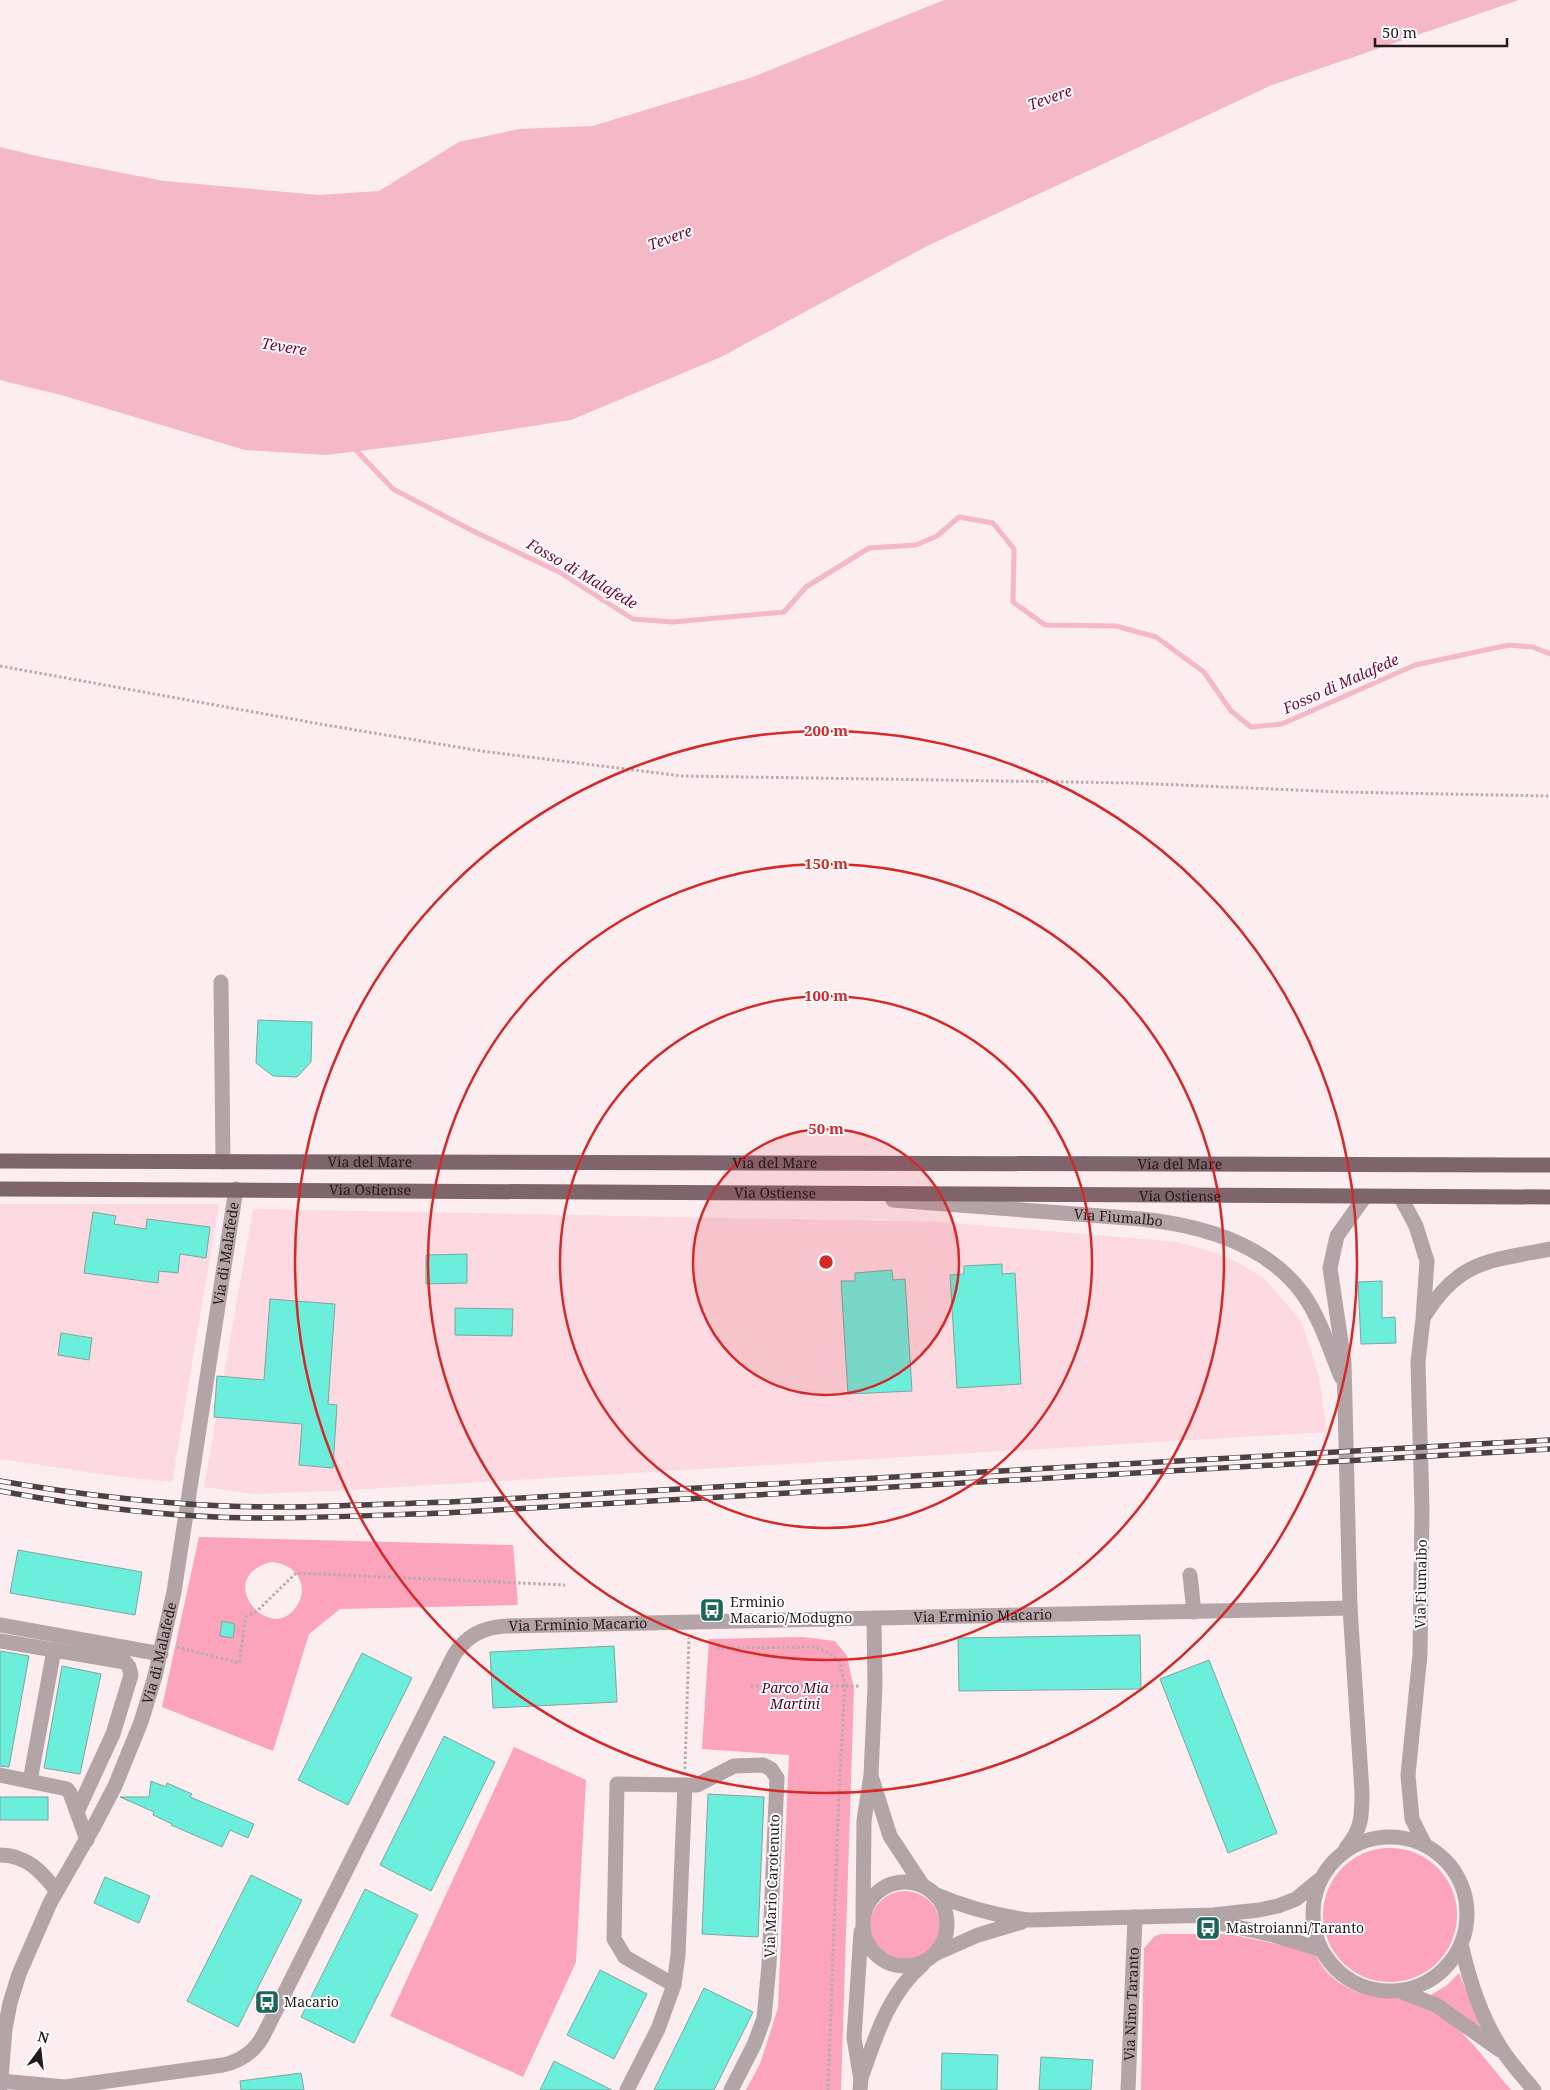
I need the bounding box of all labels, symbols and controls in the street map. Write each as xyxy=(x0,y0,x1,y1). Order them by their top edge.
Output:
scale bar xyxy=(1375,15,1508,47)
text: 50 m xyxy=(1382,22,1417,42)
water label: Tevere xyxy=(1025,80,1075,114)
water label: Tevere xyxy=(645,220,695,254)
water label: Tevere xyxy=(260,333,309,360)
water label: Fosso di Malafede xyxy=(523,533,642,613)
water label: Fosso di Malafede xyxy=(1279,648,1402,718)
text: 200 m xyxy=(804,720,848,740)
text: 150 m xyxy=(804,853,848,873)
text: 100 m xyxy=(804,985,848,1005)
text: 50 m xyxy=(808,1118,844,1138)
street label: Via del Mare xyxy=(328,1152,412,1171)
street label: Via del Mare xyxy=(733,1153,817,1172)
street label: Via del Mare xyxy=(1138,1154,1222,1173)
street label: Via Ostiense xyxy=(329,1180,411,1199)
street label: Via Ostiense xyxy=(734,1183,816,1202)
street label: Via Ostiense xyxy=(1139,1186,1221,1205)
street label: Via di Malafede xyxy=(208,1201,243,1307)
street label: Via Fiumalbo xyxy=(1073,1204,1164,1231)
centre of rings xyxy=(817,1253,835,1271)
street label: Via Fiumalbo xyxy=(1410,1539,1431,1629)
place label: Erminio Macario/Modugno xyxy=(730,1592,852,1627)
bus stop icon: Erminio Macario/Modugno xyxy=(699,1597,725,1623)
street label: Via di Malafede xyxy=(137,1600,180,1706)
street label: Via Erminio Macario xyxy=(913,1604,1052,1626)
street label: Via Erminio Macario xyxy=(508,1613,647,1635)
park label: Parco Mia Martini xyxy=(760,1678,829,1713)
street label: Via Mario Carotenuto xyxy=(759,1814,784,1958)
bus stop icon: Mastroianni/Taranto xyxy=(1195,1915,1221,1941)
place label: Mastroianni/Taranto xyxy=(1226,1918,1364,1937)
street label: Via Nino Taranto xyxy=(1119,1947,1143,2061)
bus stop icon: Macario xyxy=(254,1989,280,2015)
place label: Macario xyxy=(284,1992,339,2011)
north arrow xyxy=(15,2025,65,2075)
text: N xyxy=(36,2026,51,2048)

